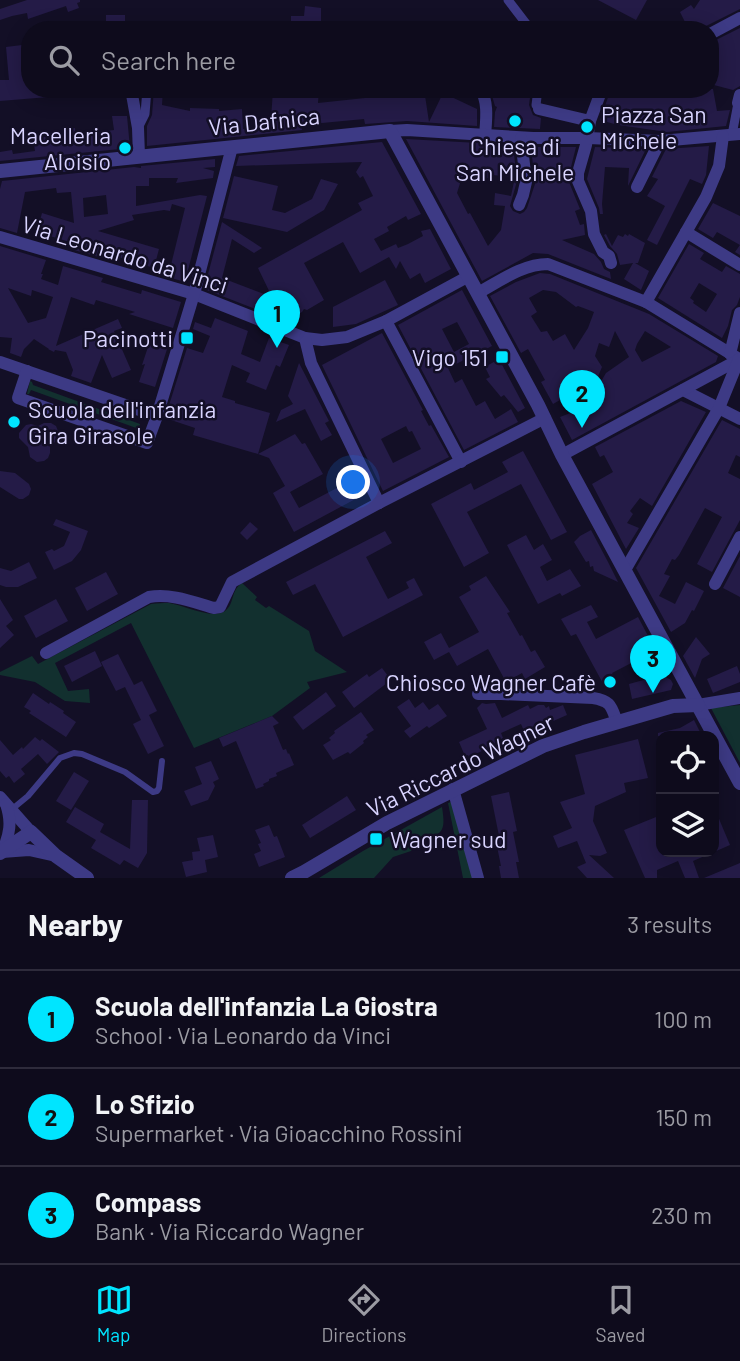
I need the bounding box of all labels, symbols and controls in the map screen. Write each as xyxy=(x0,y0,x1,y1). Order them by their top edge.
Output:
search box xyxy=(21,21,719,98)
icon: search xyxy=(45,41,83,79)
text: Search here xyxy=(101,44,236,75)
place label: Piazza San Michele xyxy=(601,100,707,154)
street label: Via Dafnica xyxy=(207,101,321,141)
marker: Chiesa di San Michele xyxy=(507,113,523,129)
marker: Piazza San Michele xyxy=(579,119,595,135)
place label: Macelleria Aloisio xyxy=(10,121,111,175)
place label: Chiesa di San Michele xyxy=(456,132,574,186)
marker: Macelleria Aloisio xyxy=(117,140,133,156)
street label: Via Leonardo da Vinci xyxy=(19,209,231,299)
pin: 1 xyxy=(254,290,300,348)
place label: Pacinotti xyxy=(83,324,173,352)
marker: Pacinotti xyxy=(179,330,195,346)
place label: Vigo 151 xyxy=(412,343,488,371)
marker: Vigo 151 xyxy=(494,349,510,365)
pin: 2 xyxy=(559,370,605,428)
place label: Scuola dell'infanzia Gira Girasole xyxy=(28,395,216,449)
marker: Scuola dell'infanzia Gira Girasole xyxy=(6,414,22,430)
your location xyxy=(336,465,370,499)
pin: 3 xyxy=(630,635,676,693)
place label: Chiosco Wagner Cafè xyxy=(386,668,596,696)
marker: Chiosco Wagner Cafè xyxy=(602,674,618,690)
street label: Via Riccardo Wagner xyxy=(362,707,559,823)
map controls xyxy=(656,731,719,857)
button: locate xyxy=(656,731,719,794)
button: layers xyxy=(656,794,719,857)
place label: Wagner sud xyxy=(390,825,507,853)
marker: Wagner sud xyxy=(368,831,384,847)
text: Nearby xyxy=(28,906,123,942)
text: 3 results xyxy=(627,910,712,938)
text: Scuola dell'infanzia La Giostra xyxy=(95,990,438,1021)
text: 1 xyxy=(47,1005,55,1033)
text: 100 m xyxy=(654,1005,712,1033)
text: School · Via Leonardo da Vinci xyxy=(95,1021,391,1049)
text: Lo Sfizio xyxy=(95,1088,195,1119)
text: 2 xyxy=(45,1103,57,1131)
text: 150 m xyxy=(656,1103,712,1131)
text: Supermarket · Via Gioacchino Rossini xyxy=(95,1119,463,1147)
text: Compass xyxy=(95,1186,201,1217)
text: 3 xyxy=(45,1201,57,1229)
text: 230 m xyxy=(651,1201,712,1229)
text: Bank · Via Riccardo Wagner xyxy=(95,1217,364,1245)
tab: Map xyxy=(95,1281,133,1346)
tab: Directions xyxy=(322,1281,407,1346)
tab: Saved xyxy=(596,1281,645,1346)

